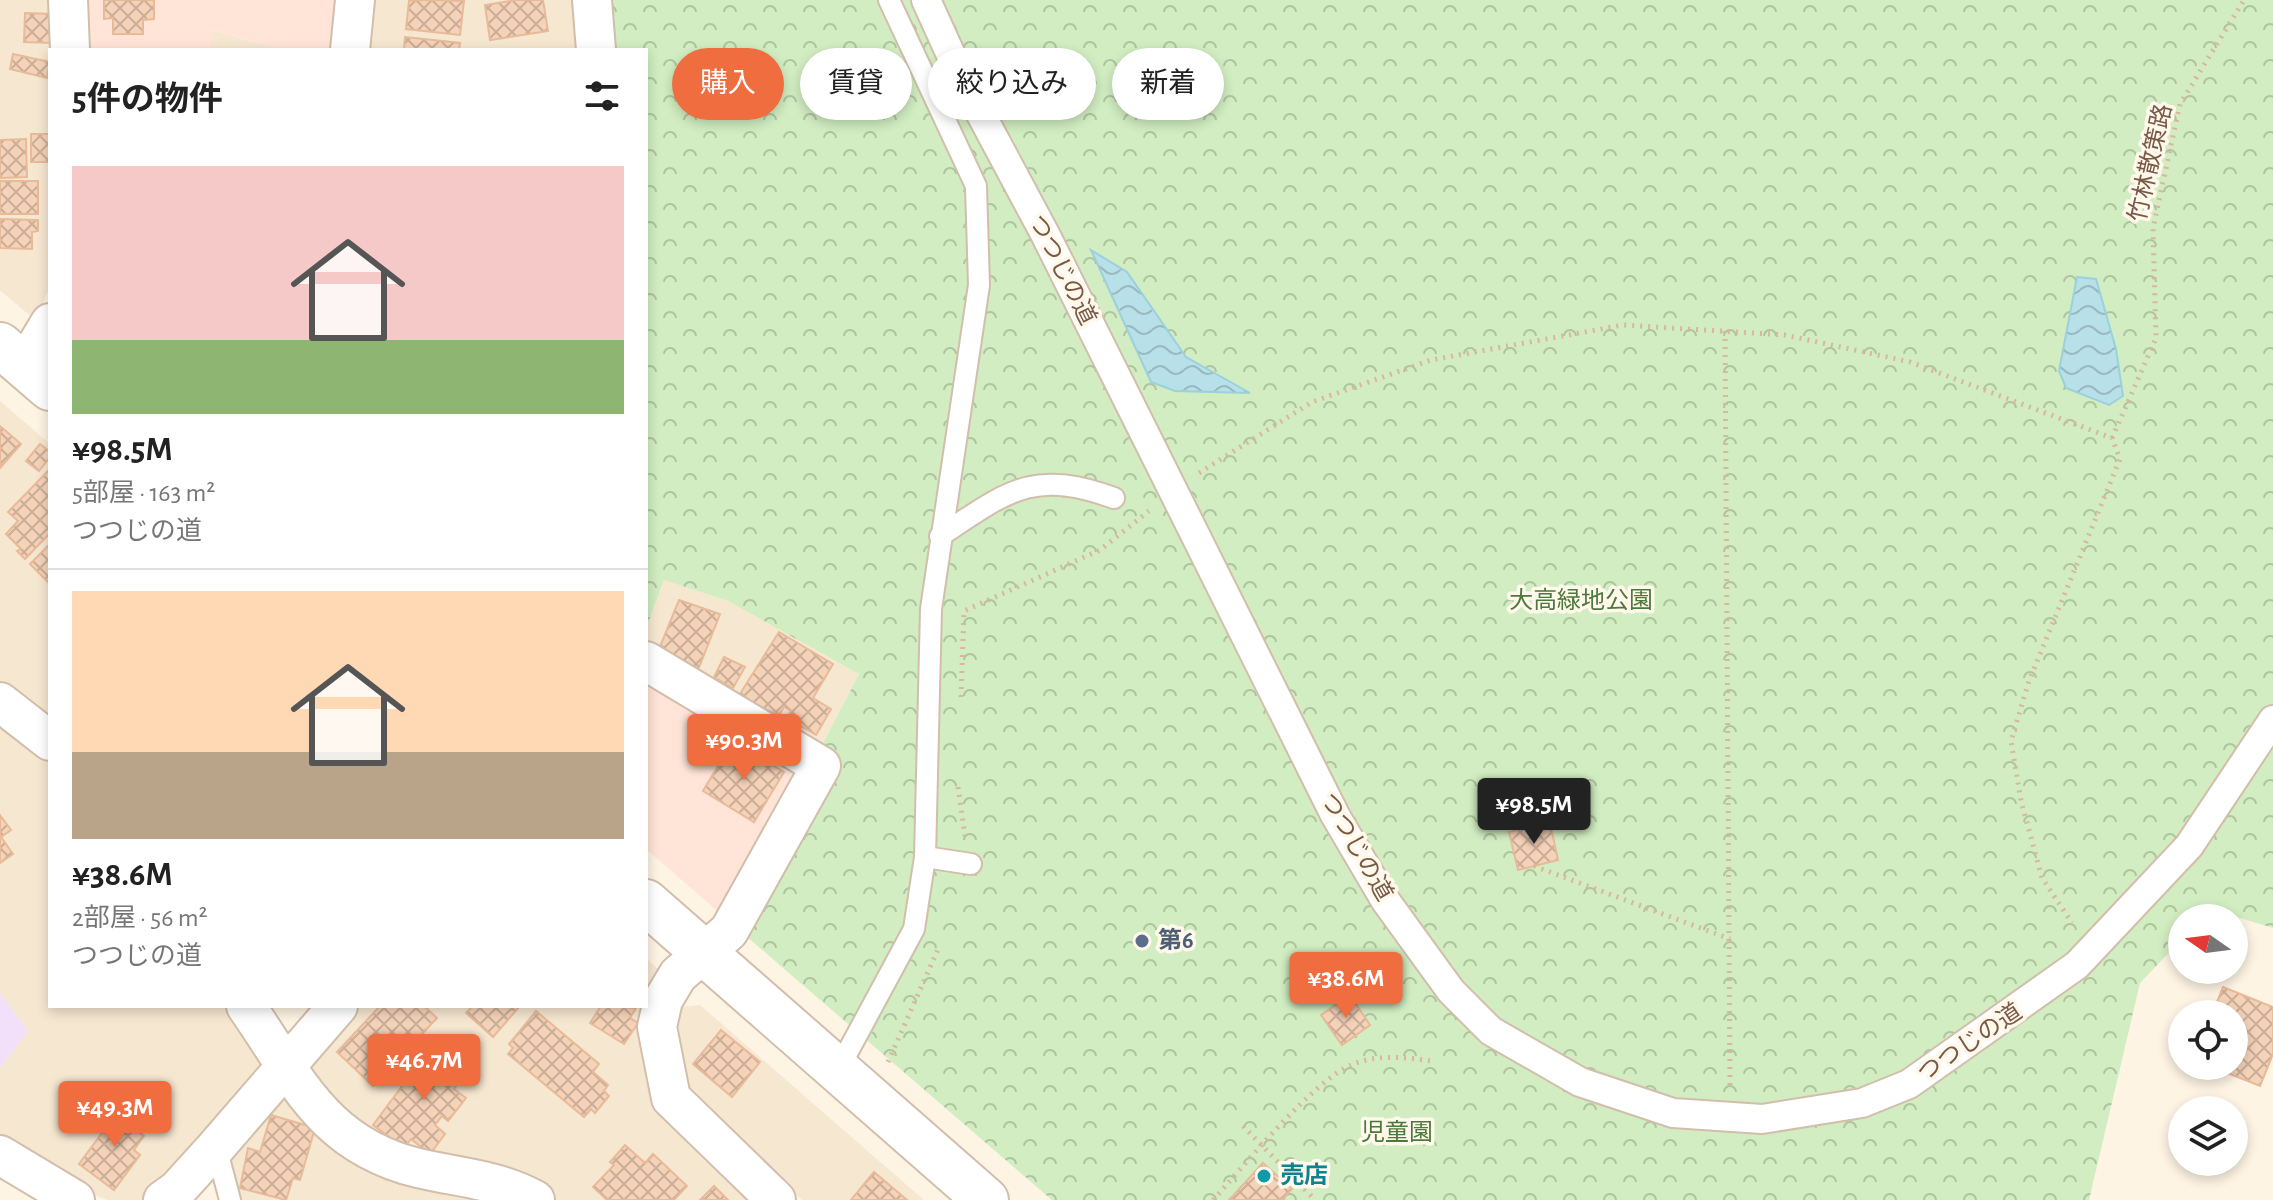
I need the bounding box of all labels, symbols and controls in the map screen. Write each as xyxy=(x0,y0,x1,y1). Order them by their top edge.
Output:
chip: 購入 xyxy=(672,48,784,120)
chip: 賃貸 xyxy=(800,48,912,120)
chip: 絞り込み xyxy=(928,48,1096,120)
chip: 新着 xyxy=(1112,48,1224,120)
icon: filters xyxy=(580,74,624,118)
text: 5件の物件 xyxy=(72,83,223,117)
street label: 竹林散策路 xyxy=(2124,101,2176,224)
street label: つつじの道 xyxy=(1024,210,1102,329)
icon: home xyxy=(276,218,420,362)
text: ¥98.5M xyxy=(72,433,173,467)
text: 5部屋 · 163 m² xyxy=(72,480,215,506)
text: つつじの道 xyxy=(72,518,202,544)
park label: 大高緑地公園 xyxy=(1509,587,1653,613)
icon: home xyxy=(276,643,420,787)
pin: ¥90.3M xyxy=(679,714,809,782)
text: ¥90.3M xyxy=(705,727,783,753)
pin: ¥98.5M xyxy=(1469,778,1599,846)
street label: つつじの道 xyxy=(1316,788,1398,905)
text: ¥98.5M xyxy=(1496,791,1572,817)
text: ¥38.6M xyxy=(72,858,173,892)
north arrow xyxy=(2168,904,2248,984)
map controls xyxy=(2168,904,2248,1176)
text: 2部屋 · 56 m² xyxy=(72,905,208,931)
place label: 第6 xyxy=(1158,927,1194,953)
marker: 第6 xyxy=(1133,932,1151,950)
text: つつじの道 xyxy=(72,943,202,969)
pin: ¥38.6M xyxy=(1281,952,1411,1020)
text: ¥38.6M xyxy=(1308,965,1384,991)
street label: つつじの道 xyxy=(1912,998,2026,1087)
button: locate xyxy=(2168,1000,2248,1080)
pin: ¥46.7M xyxy=(359,1034,489,1102)
text: ¥46.7M xyxy=(385,1047,463,1073)
pin: ¥49.3M xyxy=(50,1081,180,1149)
text: ¥49.3M xyxy=(76,1094,154,1120)
button: layers xyxy=(2168,1096,2248,1176)
park label: 児童園 xyxy=(1361,1120,1433,1145)
place label: 売店 xyxy=(1280,1162,1328,1188)
marker: 売店 xyxy=(1255,1167,1273,1185)

